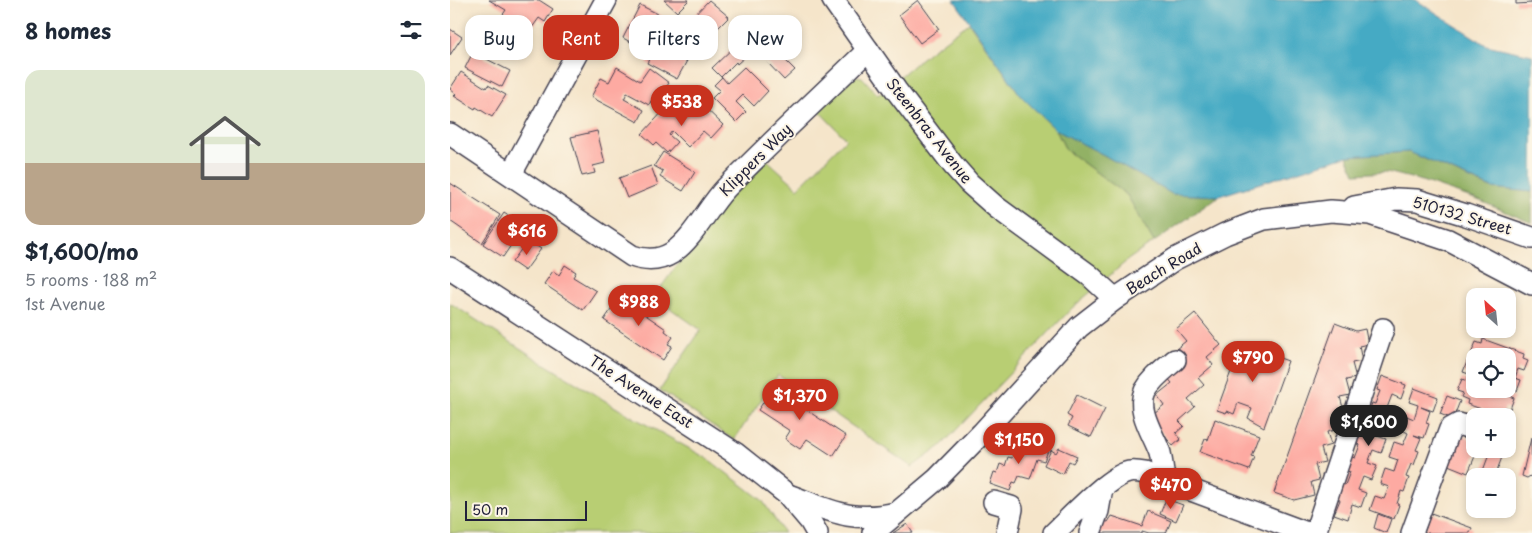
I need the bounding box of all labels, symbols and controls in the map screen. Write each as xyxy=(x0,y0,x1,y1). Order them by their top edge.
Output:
text: 8 homes xyxy=(25,14,111,46)
chip: Buy xyxy=(465,15,533,60)
chip: Rent xyxy=(543,15,619,60)
chip: Filters xyxy=(629,15,718,60)
chip: New xyxy=(728,15,802,60)
icon: filters xyxy=(397,16,425,44)
street label: Steenbras Avenue xyxy=(882,72,979,188)
pin: $538 xyxy=(652,84,712,127)
text: $538 xyxy=(662,89,702,113)
icon: home xyxy=(180,103,270,193)
street label: Klippers Way xyxy=(713,117,797,201)
street label: 510132 Street xyxy=(1410,189,1515,240)
pin: $616 xyxy=(497,214,557,256)
text: $616 xyxy=(508,218,546,242)
text: $1,600/mo xyxy=(25,235,138,267)
street label: Beach Road xyxy=(1121,236,1206,299)
text: 5 rooms · 188 m² xyxy=(25,267,157,291)
pin: $988 xyxy=(609,284,669,327)
north arrow xyxy=(1466,288,1516,338)
map controls xyxy=(1466,288,1516,518)
text: $988 xyxy=(619,289,659,313)
text: 1st Avenue xyxy=(25,291,105,315)
pin: $790 xyxy=(1223,340,1283,383)
text: $790 xyxy=(1233,345,1273,369)
street label: The Avenue East xyxy=(585,348,698,433)
button: locate xyxy=(1466,348,1516,398)
pin: $1,370 xyxy=(759,378,841,421)
text: $1,370 xyxy=(773,383,827,407)
pin: $1,600 xyxy=(1328,404,1410,447)
button: + xyxy=(1466,408,1516,458)
text: $1,600 xyxy=(1341,409,1397,433)
pin: $1,150 xyxy=(978,422,1060,465)
text: $1,150 xyxy=(994,427,1044,451)
pin: $470 xyxy=(1141,468,1201,510)
button: − xyxy=(1466,468,1516,518)
text: $470 xyxy=(1150,472,1192,496)
scale bar xyxy=(465,498,588,521)
text: 50 m xyxy=(472,499,508,520)

